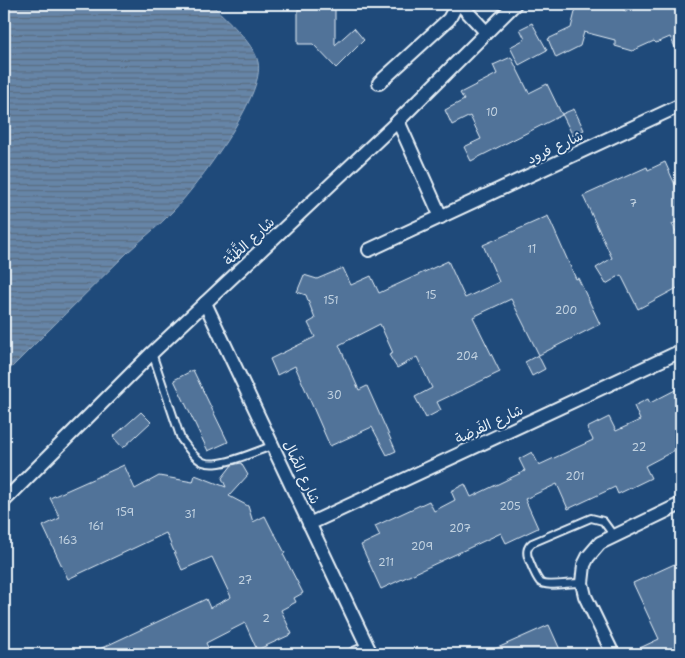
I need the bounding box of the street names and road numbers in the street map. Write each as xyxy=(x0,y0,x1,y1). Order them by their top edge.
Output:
street label: شارع فرود xyxy=(524,126,587,169)
street label: شارع الظَّنَّة xyxy=(218,211,279,270)
street label: شارع الفَرضة xyxy=(452,400,526,449)
street label: شارع الصَّال xyxy=(279,437,325,507)

